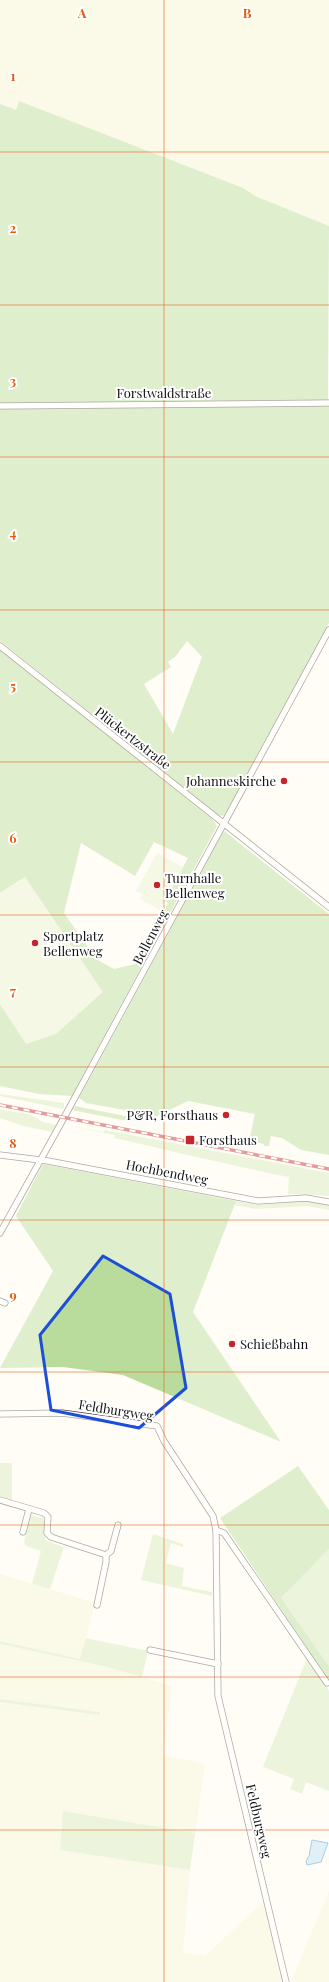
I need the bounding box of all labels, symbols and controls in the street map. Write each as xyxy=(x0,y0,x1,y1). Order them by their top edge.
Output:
text: A xyxy=(77,4,87,21)
text: B xyxy=(243,4,252,21)
text: 1 xyxy=(11,67,16,84)
text: 2 xyxy=(10,219,17,236)
text: 3 xyxy=(10,372,16,389)
street label: Forstwaldstraße xyxy=(117,384,212,401)
text: 4 xyxy=(10,524,17,541)
text: 5 xyxy=(10,677,16,694)
street label: Plückertzstraße xyxy=(92,703,175,773)
place label: Johanneskirche xyxy=(185,772,276,789)
marker: Johanneskirche xyxy=(279,776,289,786)
text: 6 xyxy=(9,829,17,846)
place label: Turnhalle Bellenweg xyxy=(165,869,225,901)
marker: Turnhalle Bellenweg xyxy=(152,880,162,890)
street label: Bellenweg xyxy=(128,906,171,967)
place label: Sportplatz Bellenweg xyxy=(43,927,104,959)
marker: Sportplatz Bellenweg xyxy=(30,938,40,948)
text: 7 xyxy=(10,982,16,999)
place label: P&R, Forsthaus xyxy=(127,1106,218,1123)
marker: P&R, Forsthaus xyxy=(221,1110,231,1120)
place label: Forsthaus xyxy=(199,1131,257,1148)
text: 8 xyxy=(9,1134,17,1151)
marker: Forsthaus xyxy=(184,1134,196,1146)
street label: Hochbendweg xyxy=(125,1155,210,1188)
text: 9 xyxy=(9,1286,17,1303)
place label: Schießbahn xyxy=(240,1335,308,1352)
marker: Schießbahn xyxy=(227,1339,237,1349)
street label: Feldburgweg xyxy=(77,1395,155,1424)
street label: Feldburgweg xyxy=(243,1782,276,1860)

